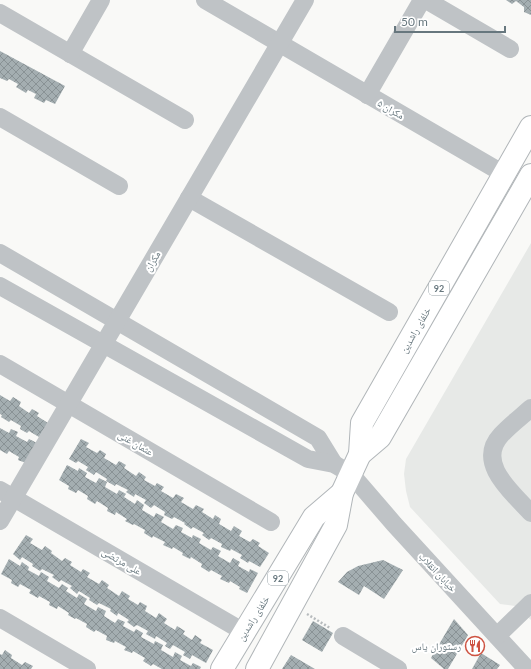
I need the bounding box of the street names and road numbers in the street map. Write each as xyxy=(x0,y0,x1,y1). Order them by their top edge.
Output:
street label: مکران ۵ xyxy=(375,97,407,122)
street label: مکران xyxy=(141,248,164,274)
road number: 92 xyxy=(429,281,449,295)
street label: خلفای راشدین xyxy=(397,304,434,355)
street label: عثمان غنی xyxy=(116,428,156,459)
street label: علی مرتضی xyxy=(100,545,144,578)
street label: خیابان انقلاب xyxy=(416,550,460,595)
road number: 92 xyxy=(268,571,288,585)
street label: خلفای راشدین xyxy=(234,593,273,643)

